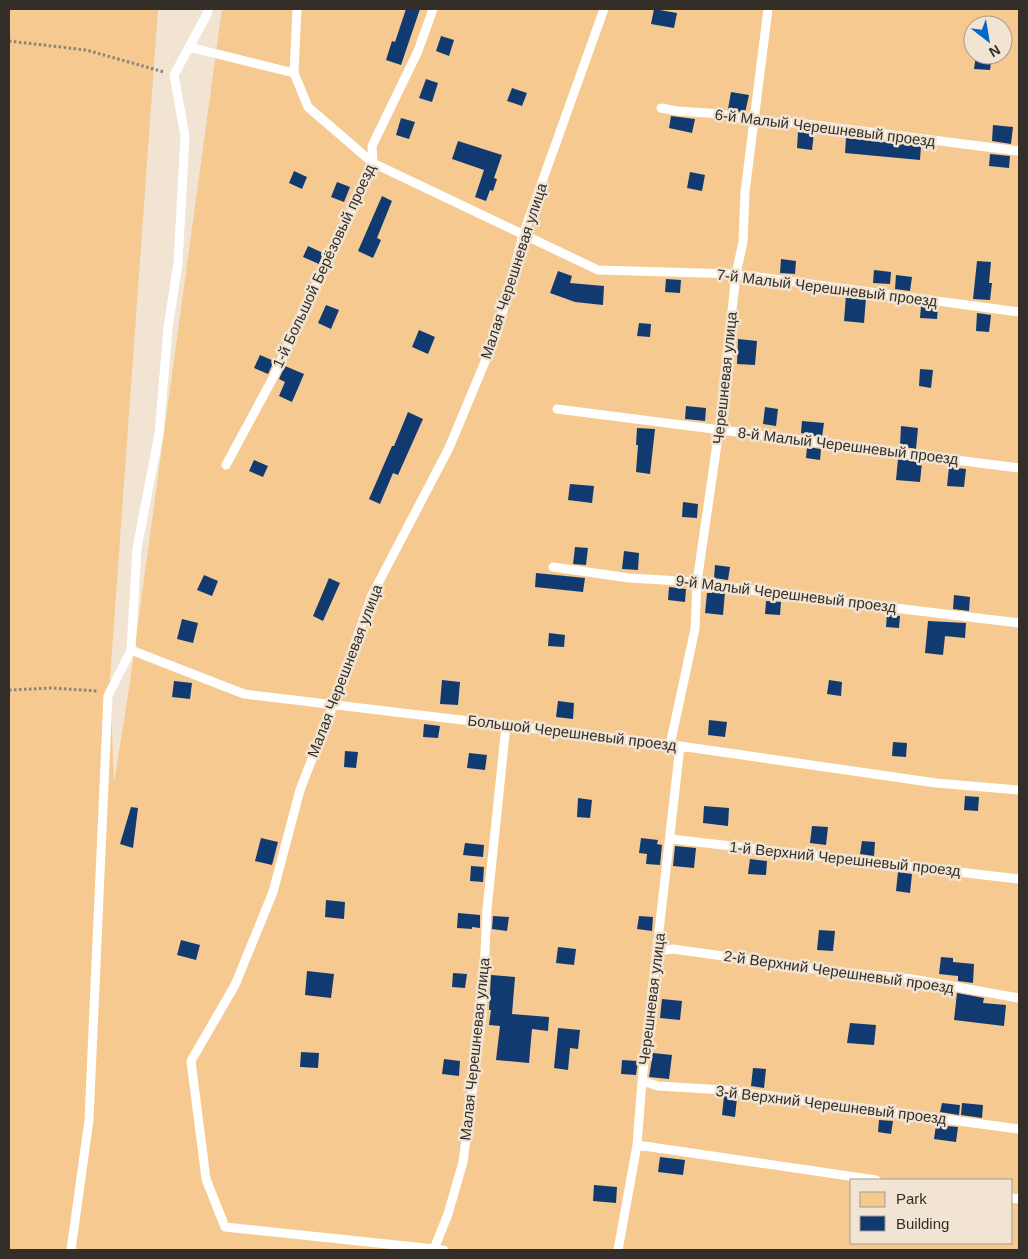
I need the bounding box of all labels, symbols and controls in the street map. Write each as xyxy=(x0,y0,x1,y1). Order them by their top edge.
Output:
north arrow xyxy=(963,15,1013,65)
text: N xyxy=(986,42,1003,61)
street label: 6-й Малый Черешневый проезд xyxy=(714,106,937,150)
street label: 1-й Большой Берёзовый проезд xyxy=(269,161,378,370)
street label: Малая Черешневая улица xyxy=(477,180,550,361)
street label: 7-й Малый Черешневый проезд xyxy=(716,266,939,310)
street label: Черешневая улица xyxy=(709,310,740,445)
street label: 8-й Малый Черешневый проезд xyxy=(737,424,960,468)
street label: 9-й Малый Черешневый проезд xyxy=(675,572,898,616)
street label: Малая Черешневая улица xyxy=(304,581,386,760)
street label: Большой Черешневый проезд xyxy=(467,711,678,754)
street label: 1-й Верхний Черешневый проезд xyxy=(729,838,962,879)
street label: Черешневая улица xyxy=(635,931,668,1066)
street label: 2-й Верхний Черешневый проезд xyxy=(723,947,955,996)
street label: Малая Черешневая улица xyxy=(456,956,493,1141)
street label: 3-й Верхний Черешневый проезд xyxy=(715,1082,948,1127)
legend xyxy=(850,1179,1013,1244)
text: Park xyxy=(896,1190,927,1207)
text: Building xyxy=(896,1215,949,1232)

